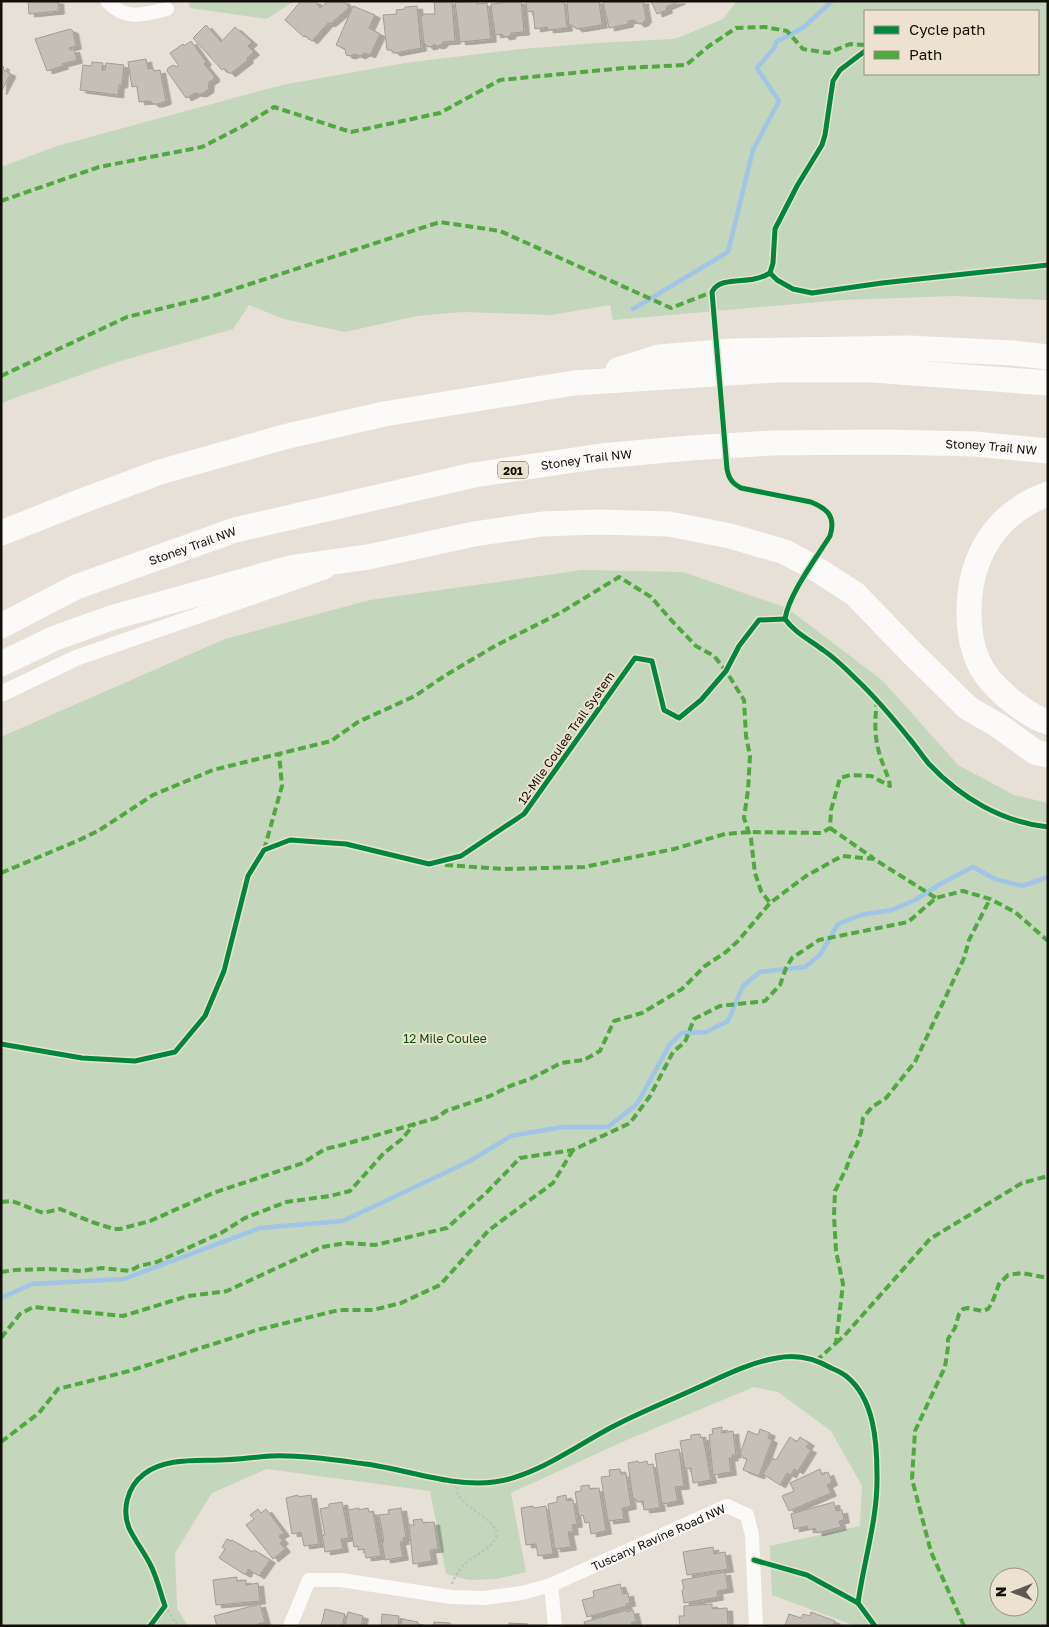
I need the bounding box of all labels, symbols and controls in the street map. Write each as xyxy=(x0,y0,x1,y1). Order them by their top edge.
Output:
legend xyxy=(864,10,1039,75)
text: Cycle path xyxy=(909,20,985,38)
text: Path xyxy=(909,45,942,63)
street label: Stoney Trail NW xyxy=(945,436,1038,457)
street label: Stoney Trail NW xyxy=(540,446,633,472)
road number: 201 xyxy=(498,462,528,478)
street label: Stoney Trail NW xyxy=(146,523,238,568)
street label: 12-Mile Coulee Trail System xyxy=(514,669,618,807)
park label: 12 Mile Coulee xyxy=(403,1031,487,1046)
street label: Tuscany Ravine Road NW xyxy=(589,1500,728,1573)
north arrow xyxy=(989,1567,1039,1617)
text: N xyxy=(992,1587,1009,1597)

